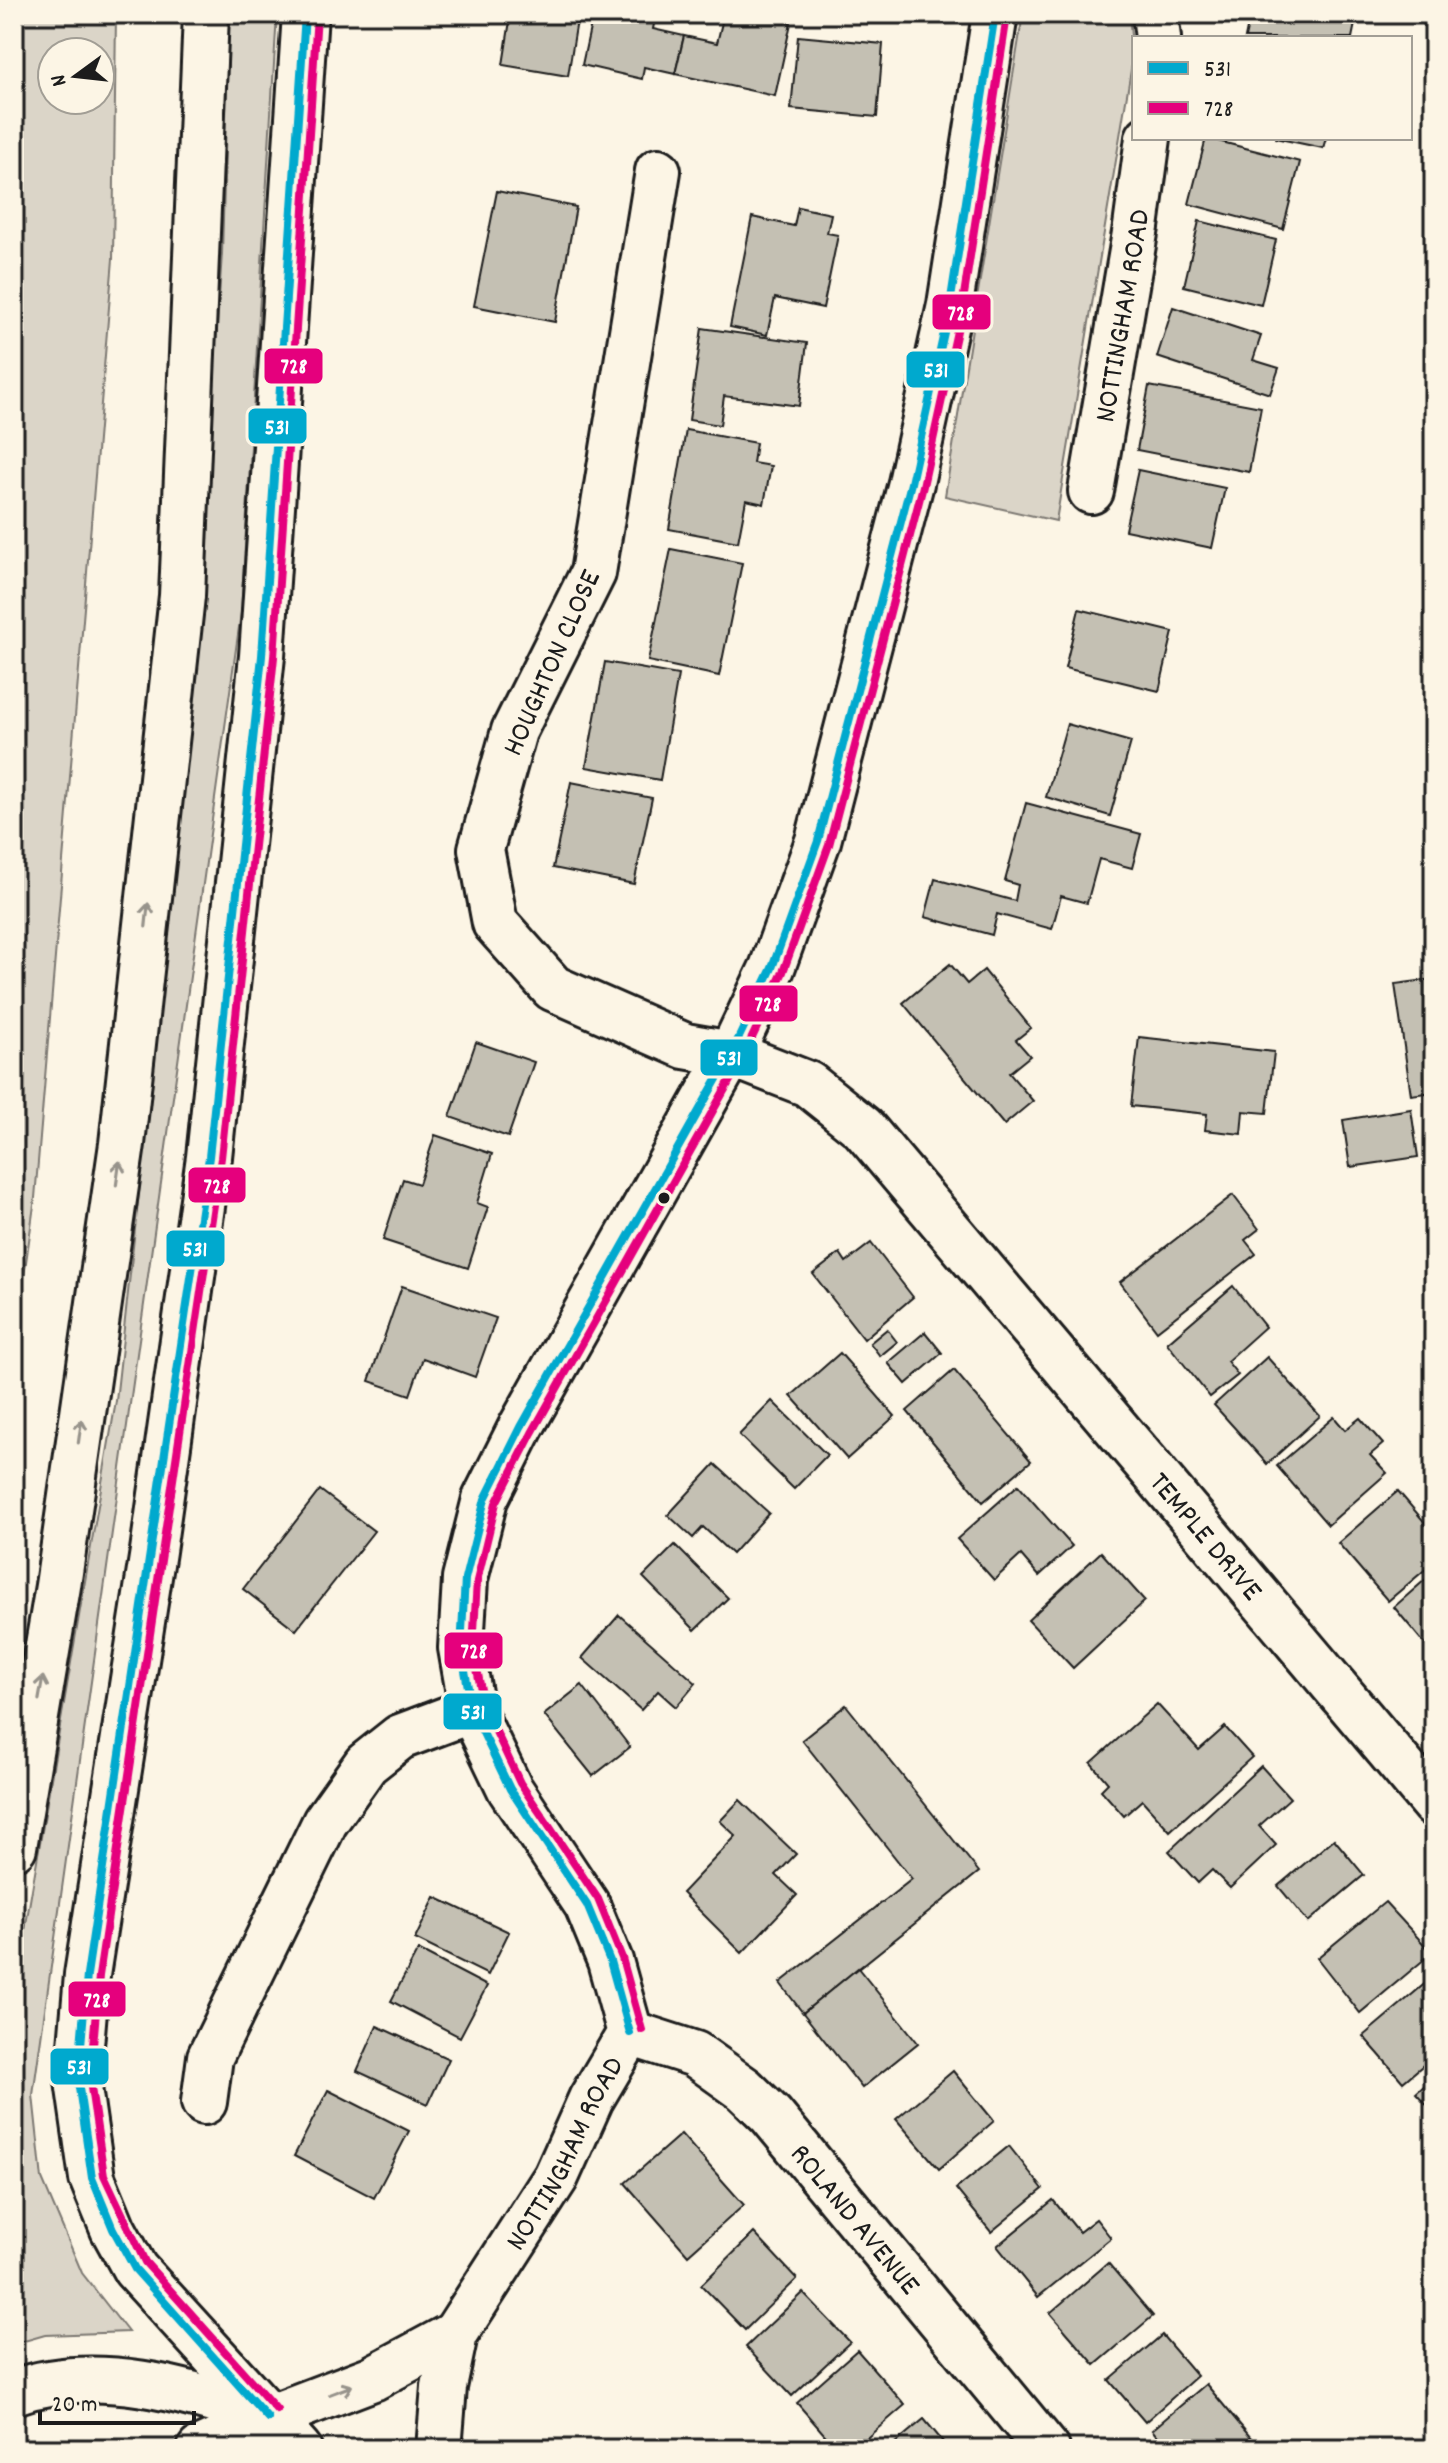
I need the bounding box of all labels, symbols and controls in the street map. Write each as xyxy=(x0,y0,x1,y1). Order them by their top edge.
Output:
north arrow xyxy=(36,36,116,116)
legend xyxy=(1132,36,1412,140)
text: 531 xyxy=(1204,54,1231,88)
text: N xyxy=(44,71,76,90)
text: 728 xyxy=(1204,94,1233,128)
street label: NOTTINGHAM ROAD xyxy=(1086,207,1164,426)
line badge: 728 xyxy=(931,293,992,331)
text: 728 xyxy=(948,300,975,331)
line badge: 728 xyxy=(263,347,324,385)
line badge: 531 xyxy=(905,350,966,389)
text: 728 xyxy=(281,353,308,384)
text: 531 xyxy=(924,357,948,388)
line badge: 531 xyxy=(247,407,308,445)
text: 531 xyxy=(265,414,289,445)
street label: HOUGHTON CLOSE xyxy=(494,564,615,764)
one-way arrow xyxy=(140,902,155,929)
line badge: 728 xyxy=(738,984,799,1023)
text: 728 xyxy=(755,991,782,1022)
line badge: 531 xyxy=(699,1038,759,1077)
text: 531 xyxy=(717,1045,741,1076)
one-way arrow xyxy=(111,1161,126,1187)
line badge: 728 xyxy=(187,1166,247,1204)
text: 728 xyxy=(204,1173,231,1204)
unlabelled marker xyxy=(656,1190,672,1206)
line badge: 531 xyxy=(165,1229,226,1268)
text: 531 xyxy=(183,1236,207,1267)
one-way arrow xyxy=(73,1419,88,1444)
street label: TEMPLE DRIVE xyxy=(1137,1464,1271,1612)
line badge: 728 xyxy=(443,1631,504,1670)
text: 728 xyxy=(461,1638,488,1669)
one-way arrow xyxy=(34,1675,49,1701)
line badge: 531 xyxy=(442,1692,503,1731)
text: 531 xyxy=(461,1699,485,1730)
line badge: 728 xyxy=(67,1980,127,2018)
text: 728 xyxy=(84,1987,111,2018)
line badge: 531 xyxy=(49,2047,110,2086)
street label: NOTTINGHAM ROAD xyxy=(497,2050,637,2261)
text: 531 xyxy=(67,2054,91,2085)
street label: ROLAND AVENUE xyxy=(777,2136,929,2306)
scale bar xyxy=(40,2375,194,2425)
one-way arrow xyxy=(328,2382,353,2396)
text: 20 m xyxy=(52,2389,98,2423)

